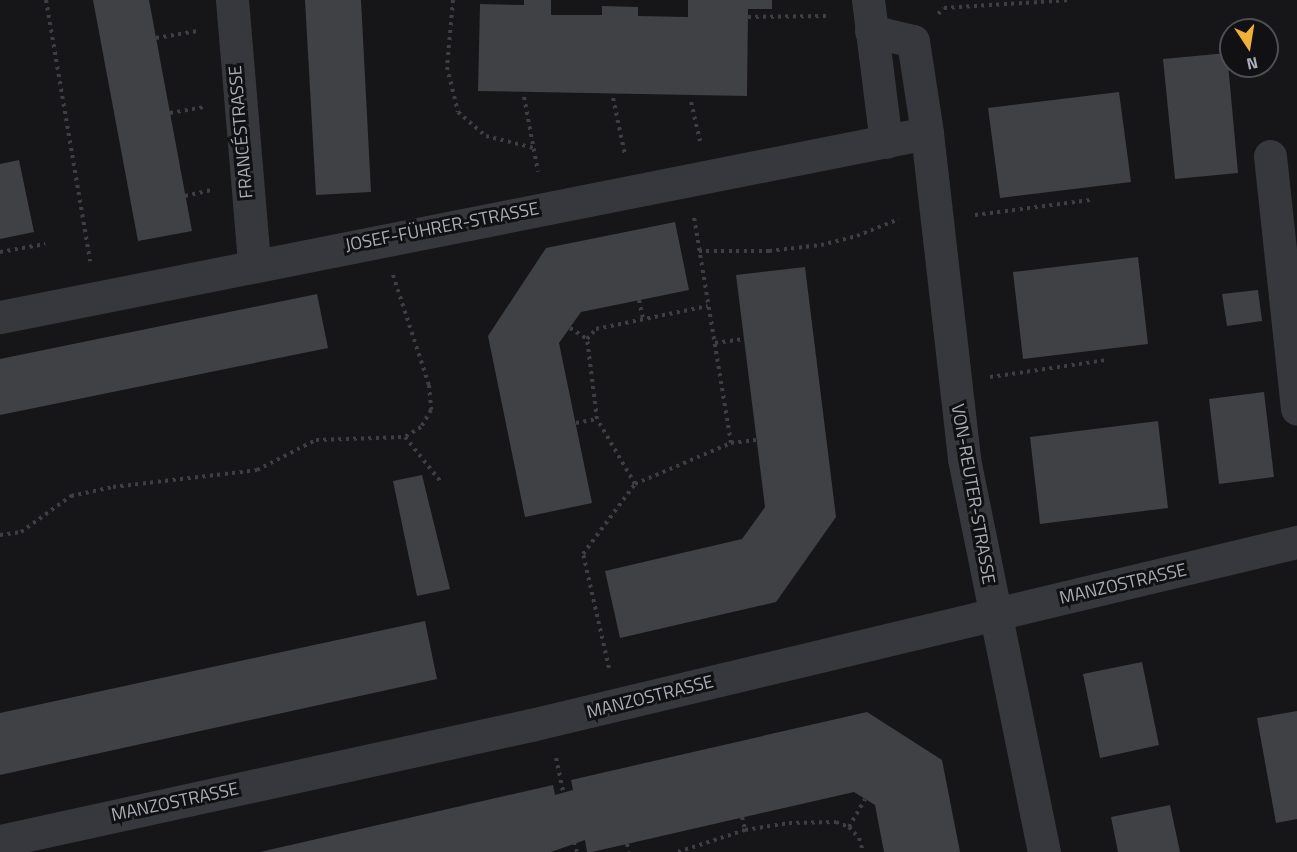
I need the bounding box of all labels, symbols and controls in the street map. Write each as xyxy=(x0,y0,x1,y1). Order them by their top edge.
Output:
north arrow xyxy=(1219,18,1279,78)
text: N xyxy=(1244,51,1260,77)
street label: FRANCÉSTRASSE xyxy=(224,65,258,199)
street label: JOSEF-FÜHRER-STRASSE xyxy=(343,198,541,256)
street label: VON-REUTER-STRASSE xyxy=(946,402,1000,586)
street label: MANZOSTRASSE xyxy=(1057,559,1189,609)
street label: MANZOSTRASSE xyxy=(584,671,716,723)
street label: MANZOSTRASSE xyxy=(109,778,241,826)

